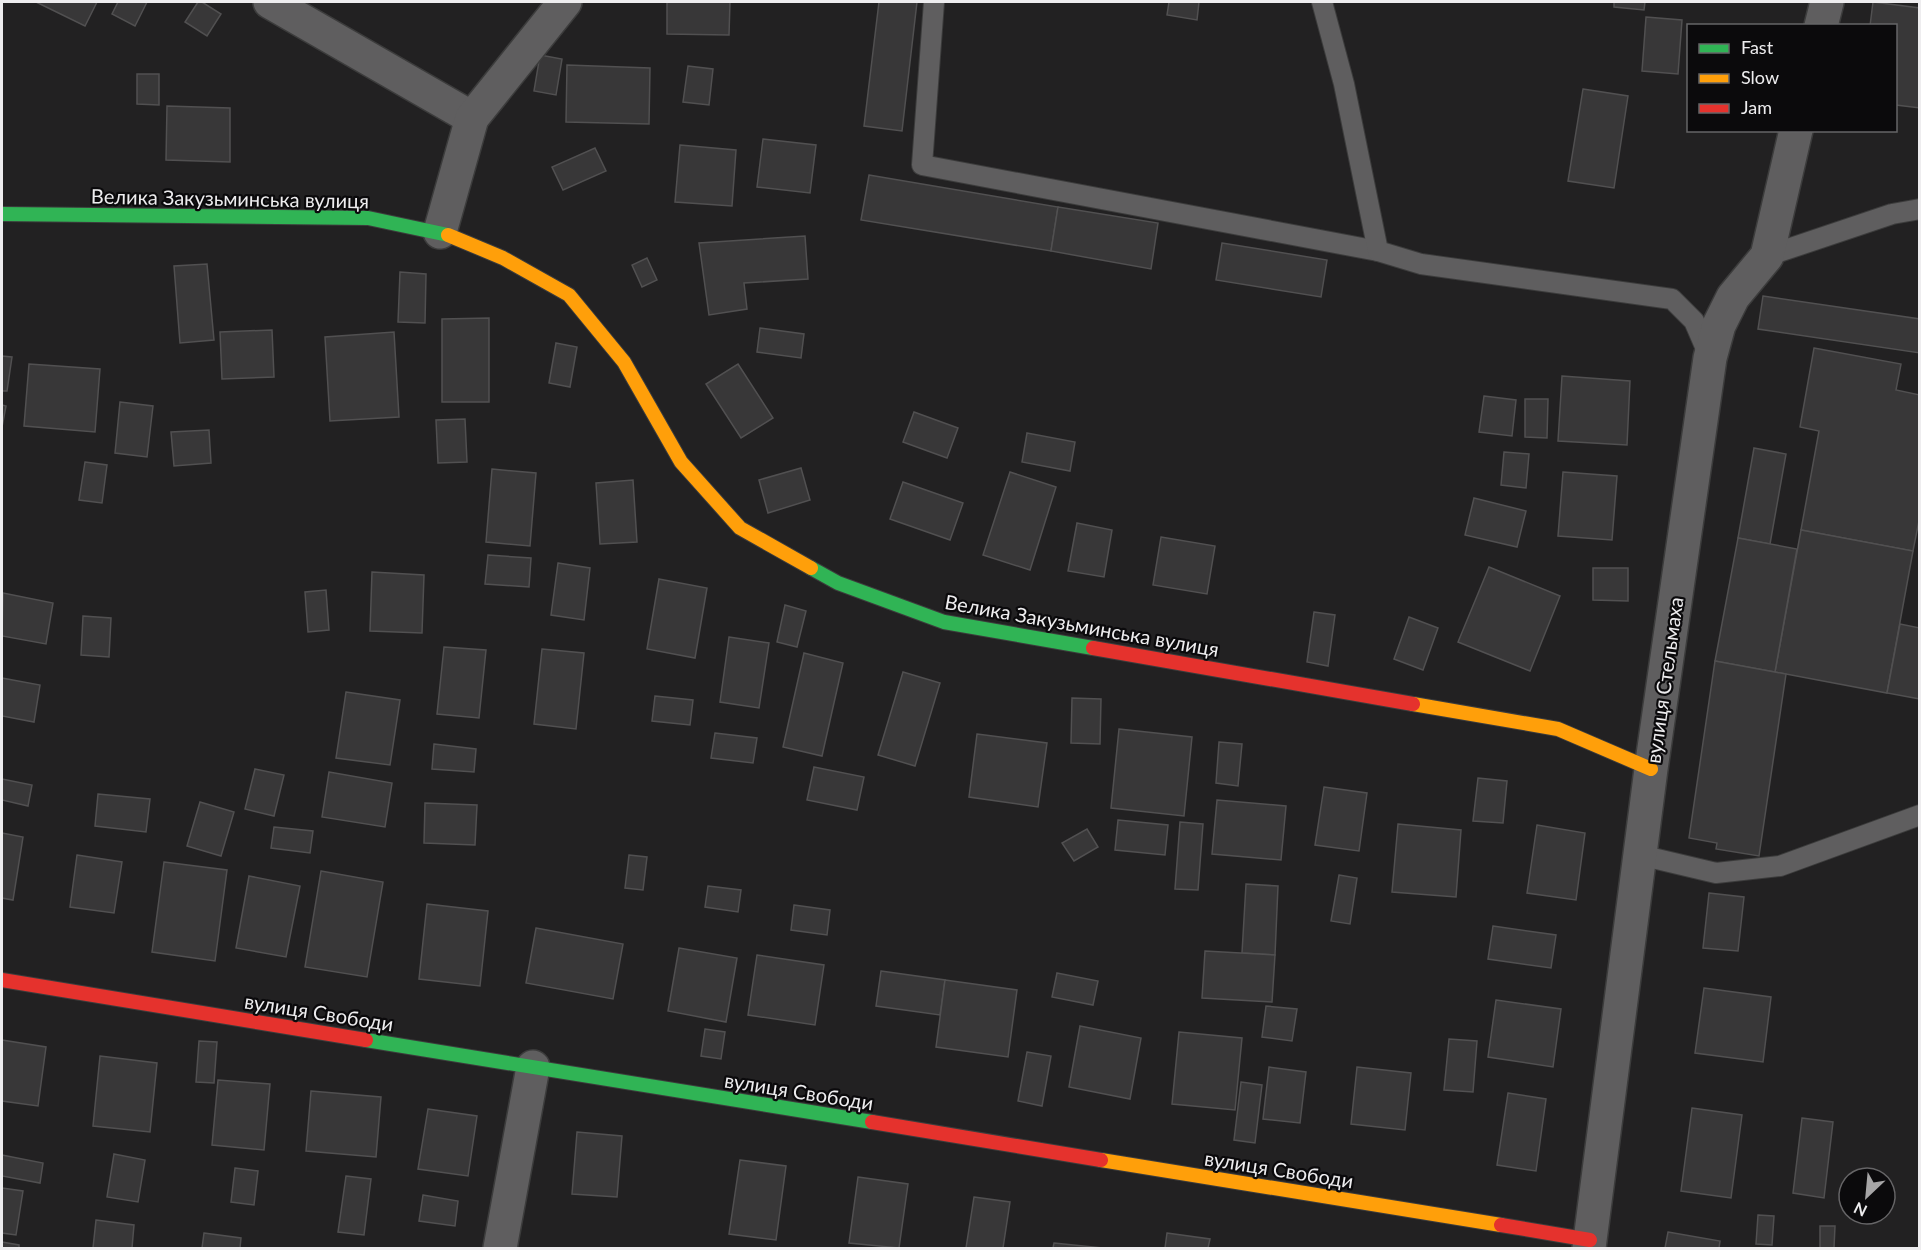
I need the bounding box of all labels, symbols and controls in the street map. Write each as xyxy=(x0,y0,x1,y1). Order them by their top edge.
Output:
legend xyxy=(1687,24,1897,132)
text: Fast xyxy=(1741,36,1774,58)
text: Slow xyxy=(1741,66,1779,88)
text: Jam xyxy=(1741,96,1772,118)
street label: Велика Закузьминська вулиця xyxy=(91,184,369,212)
street label: Велика Закузьминська вулиця xyxy=(943,589,1221,661)
street label: вулиця Стельмаха xyxy=(1640,595,1688,765)
street label: вулиця Свободи xyxy=(243,988,395,1036)
street label: вулиця Свободи xyxy=(723,1067,875,1115)
street label: вулиця Свободи xyxy=(1203,1145,1355,1193)
north arrow xyxy=(1837,1166,1897,1226)
text: N xyxy=(1851,1199,1870,1221)

